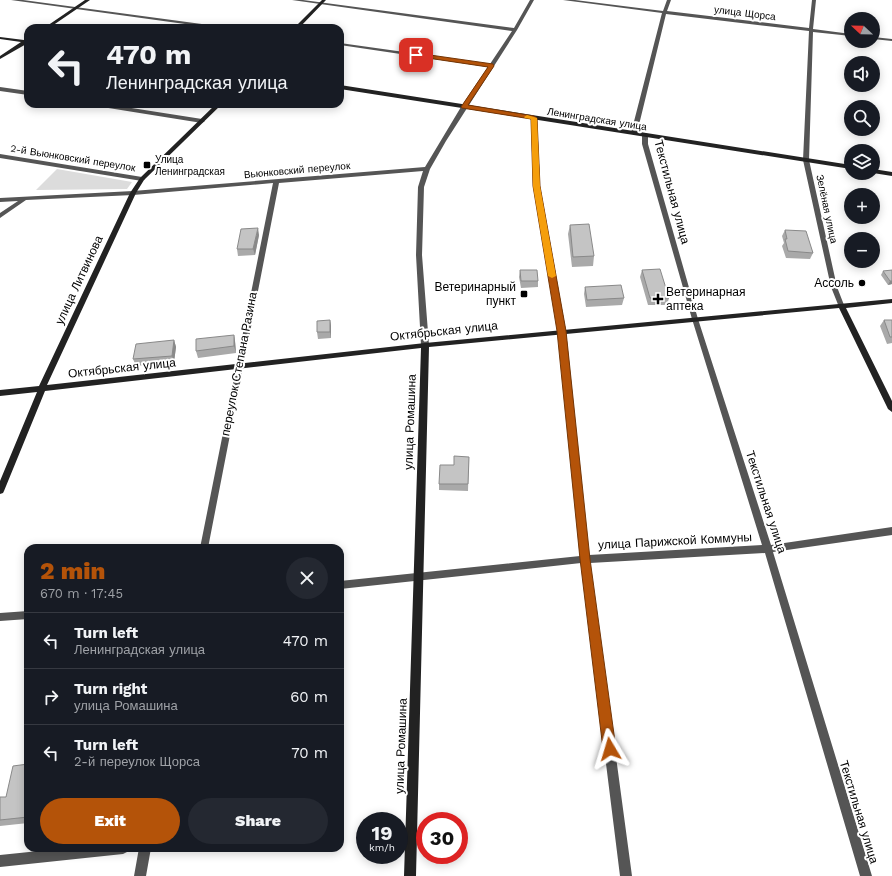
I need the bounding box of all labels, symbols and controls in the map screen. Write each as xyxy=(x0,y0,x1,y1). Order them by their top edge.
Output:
street label: улица Щорса xyxy=(714,4,777,22)
north arrow xyxy=(844,12,880,48)
map controls xyxy=(844,12,880,268)
text: 470 m xyxy=(106,38,191,71)
pin xyxy=(399,38,433,72)
icon: left xyxy=(40,40,92,92)
icon: arrive xyxy=(405,44,427,66)
button: sound xyxy=(844,56,880,92)
text: Ленинградская улица xyxy=(106,72,288,93)
button: search xyxy=(844,100,880,136)
street label: Ленинградская улица xyxy=(546,106,648,132)
street label: Текстильная улица xyxy=(651,138,693,246)
street label: 2-й Вьюнковский переулок xyxy=(10,143,137,173)
button: layers xyxy=(844,144,880,180)
place label: Улица Ленинградская xyxy=(155,154,225,177)
marker: Улица Ленинградская xyxy=(142,160,152,170)
street label: Вьюнковский переулок xyxy=(243,160,351,180)
street label: Зелёная улица xyxy=(814,174,840,245)
button: + xyxy=(844,188,880,224)
button: − xyxy=(844,232,880,268)
street label: улица Литвинова xyxy=(52,233,106,327)
place label: Ассоль xyxy=(814,276,854,290)
marker: Ассоль xyxy=(857,278,867,288)
place label: Ветеринарный пункт xyxy=(434,280,516,308)
place label: Ветеринарная аптека xyxy=(666,285,745,313)
marker: Ветеринарный пункт xyxy=(519,289,529,299)
street label: переулок Степана Разина xyxy=(218,291,260,437)
marker: Ветеринарная аптека xyxy=(653,294,663,304)
street label: Октябрьская улица xyxy=(389,318,499,344)
street label: Октябрьская улица xyxy=(67,355,177,381)
street label: улица Ромашина xyxy=(401,374,419,470)
street label: Текстильная улица xyxy=(743,449,789,555)
street label: улица Парижской Коммуны xyxy=(598,530,752,552)
text: 2 min xyxy=(40,557,105,585)
button: close xyxy=(286,557,328,599)
text: 670 m · 17:45 xyxy=(40,586,123,601)
text: Turn left xyxy=(74,624,138,642)
icon: left xyxy=(40,630,62,652)
text: 470 m xyxy=(283,632,328,650)
text: Ленинградская улица xyxy=(74,642,205,657)
text: Turn right xyxy=(74,680,147,698)
icon: right xyxy=(40,686,62,708)
text: 60 m xyxy=(290,688,328,706)
text: улица Ромашина xyxy=(74,698,178,713)
street label: улица Ромашина xyxy=(392,698,410,794)
position arrow xyxy=(589,728,631,770)
text: Turn left xyxy=(74,736,138,754)
icon: left xyxy=(40,742,62,764)
text: 70 m xyxy=(291,744,328,762)
text: 2-й переулок Щорса xyxy=(74,754,200,769)
street label: Текстильная улица xyxy=(837,759,881,866)
button: Exit xyxy=(40,798,180,844)
button: Share xyxy=(188,798,328,844)
speed limit sign: 30 xyxy=(416,812,468,864)
text: 19 xyxy=(372,821,392,845)
text: km/h xyxy=(369,842,395,853)

